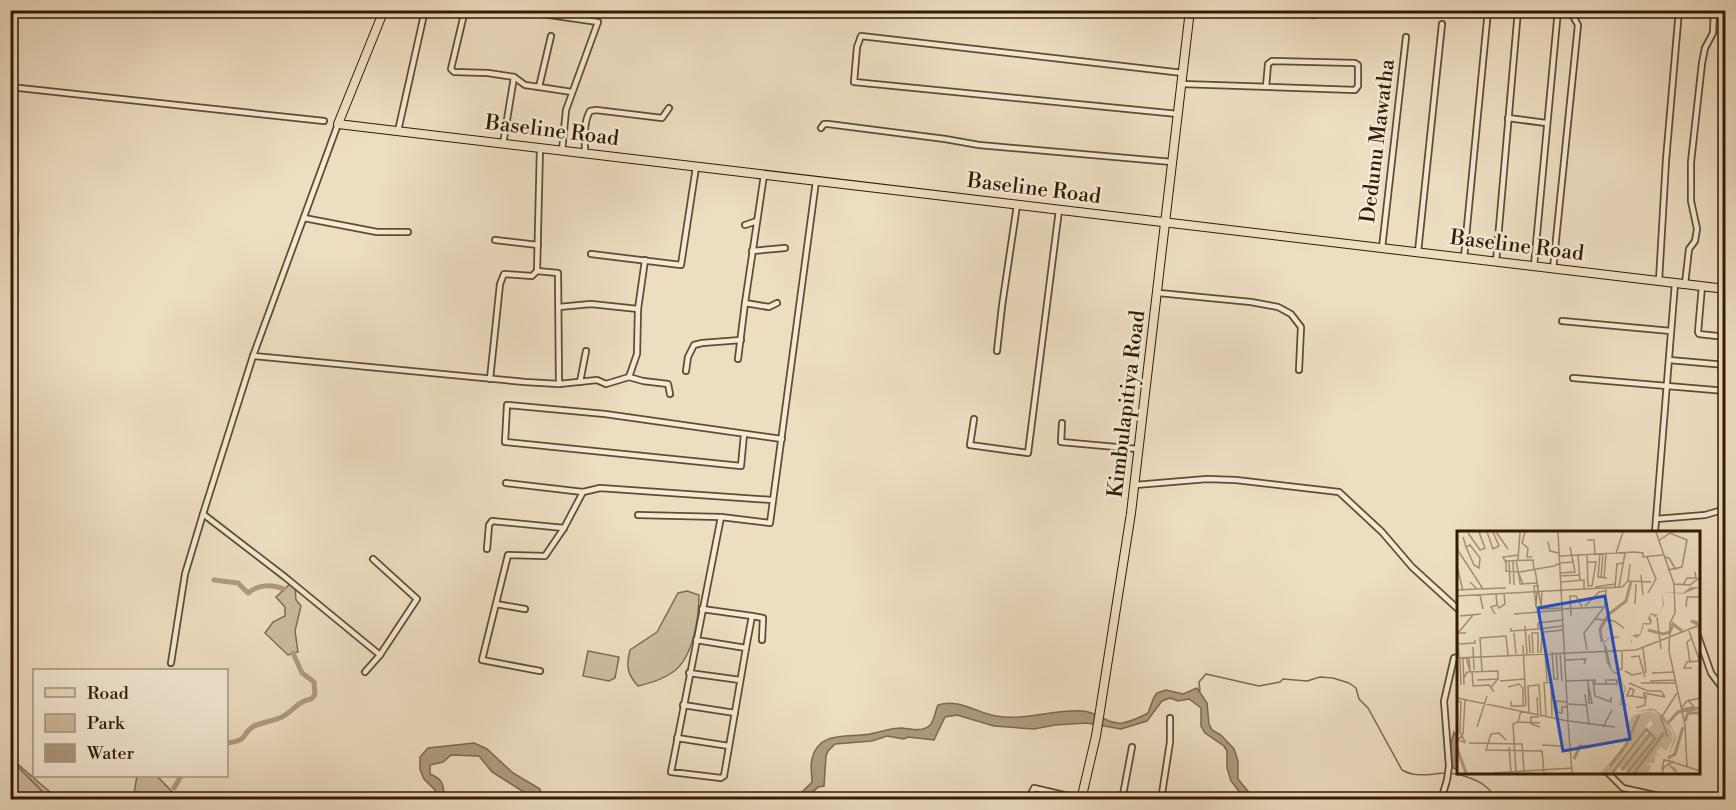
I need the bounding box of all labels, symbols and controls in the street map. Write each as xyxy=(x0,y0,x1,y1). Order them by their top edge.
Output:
street label: Dedunu Mawatha xyxy=(1355,57,1401,224)
street label: Baseline Road xyxy=(483,110,620,152)
street label: Baseline Road xyxy=(965,168,1102,210)
street label: Baseline Road xyxy=(1448,225,1585,267)
street label: Kimbulapitiya Road xyxy=(1103,309,1151,499)
inset map xyxy=(1457,531,1700,774)
legend xyxy=(33,669,228,777)
text: Road xyxy=(87,682,130,705)
text: Park xyxy=(87,712,126,735)
text: Water xyxy=(86,742,135,765)

